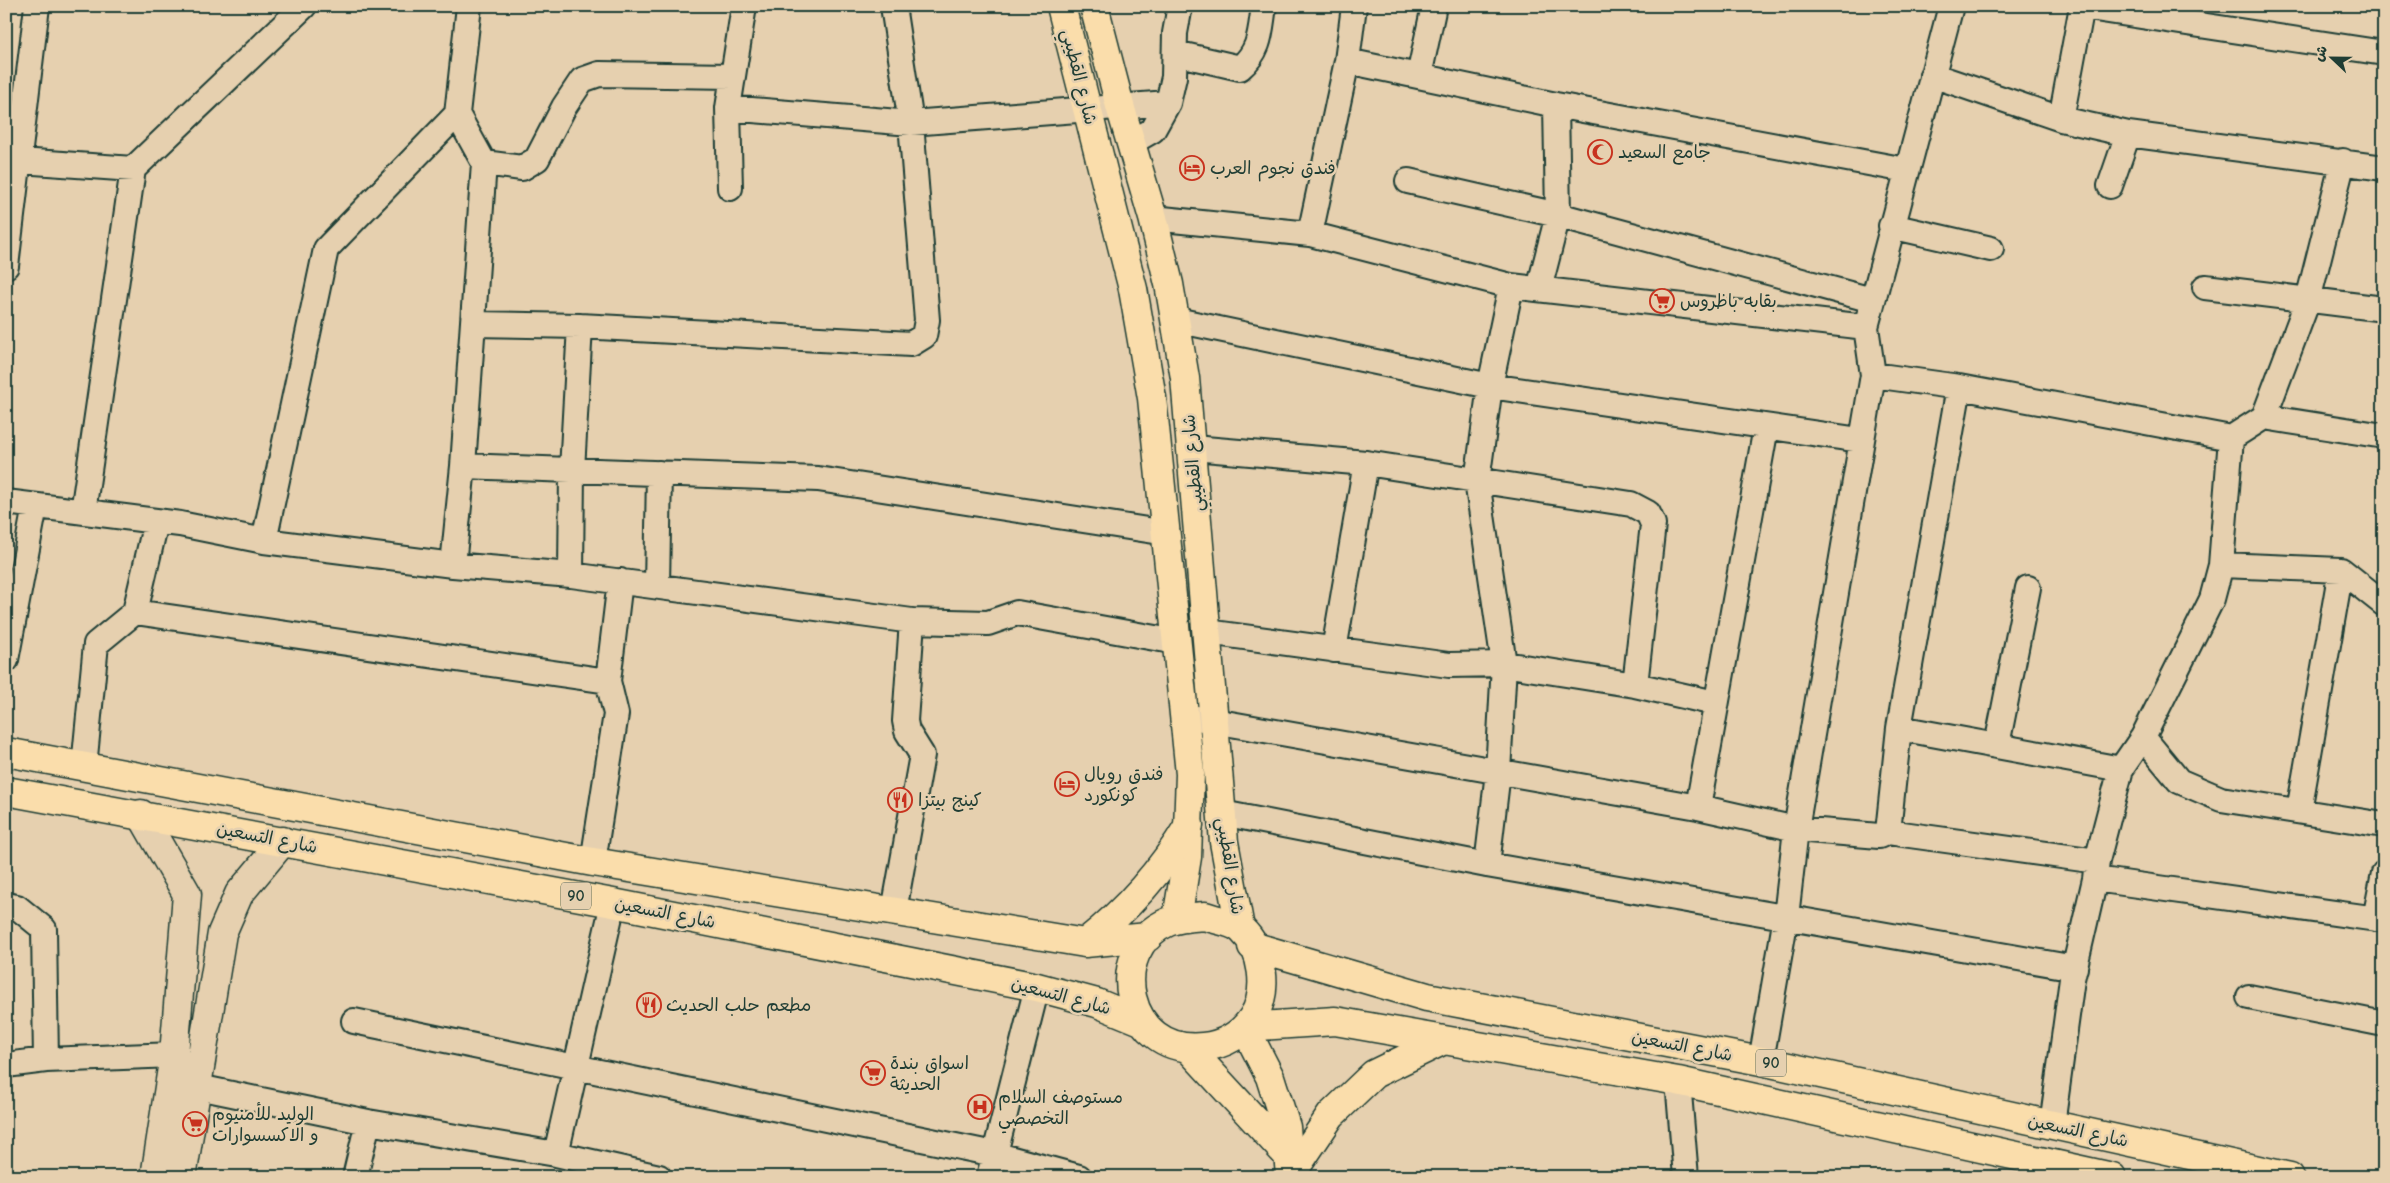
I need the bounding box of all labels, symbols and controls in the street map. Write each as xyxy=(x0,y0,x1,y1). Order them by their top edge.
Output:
street label: شارع القطيبي xyxy=(1052,27,1101,128)
north arrow xyxy=(2308,32,2358,82)
text: ش xyxy=(2310,43,2331,64)
mosque icon: جامع السعيد xyxy=(1587,139,1613,165)
place label: جامع السعيد xyxy=(1618,142,1711,165)
hotel icon: فندق نجوم العرب xyxy=(1179,155,1205,181)
place label: فندق نجوم العرب xyxy=(1210,158,1336,182)
supermarket icon: بقابه باظروس xyxy=(1649,288,1675,314)
place label: بقابه باظروس xyxy=(1680,291,1777,312)
street label: شارع القطيبي xyxy=(1178,413,1213,513)
place label: فندق رويال كونكورد xyxy=(1084,764,1163,806)
hotel icon: فندق رويال كونكورد xyxy=(1054,771,1080,797)
restaurant icon: كينج بيتزا xyxy=(887,787,913,813)
place label: كينج بيتزا xyxy=(918,790,982,812)
street label: شارع القطيبي xyxy=(1207,816,1248,917)
street label: شارع التسعين xyxy=(215,818,319,859)
road number: 90 xyxy=(561,882,591,909)
street label: شارع التسعين xyxy=(613,893,717,934)
street label: شارع التسعين xyxy=(1009,973,1113,1020)
restaurant icon: مطعم حلب الحديث xyxy=(636,992,662,1018)
place label: مطعم حلب الحديث xyxy=(666,995,811,1019)
street label: شارع التسعين xyxy=(1630,1026,1734,1067)
road number: 90 xyxy=(1756,1050,1786,1076)
place label: اسواق بندة الحديثة xyxy=(890,1053,969,1095)
supermarket icon: اسواق بندة الحديثة xyxy=(860,1060,886,1086)
place label: مستوصف السلام التخصصي xyxy=(998,1087,1123,1134)
hospital icon: مستوصف السلام التخصصي xyxy=(967,1094,993,1120)
place label: الوليد للأمنيوم و الاكسسوارات xyxy=(212,1102,319,1146)
street label: شارع التسعين xyxy=(2026,1110,2130,1153)
supermarket icon: الوليد للأمنيوم و الاكسسوارات xyxy=(182,1111,208,1137)

